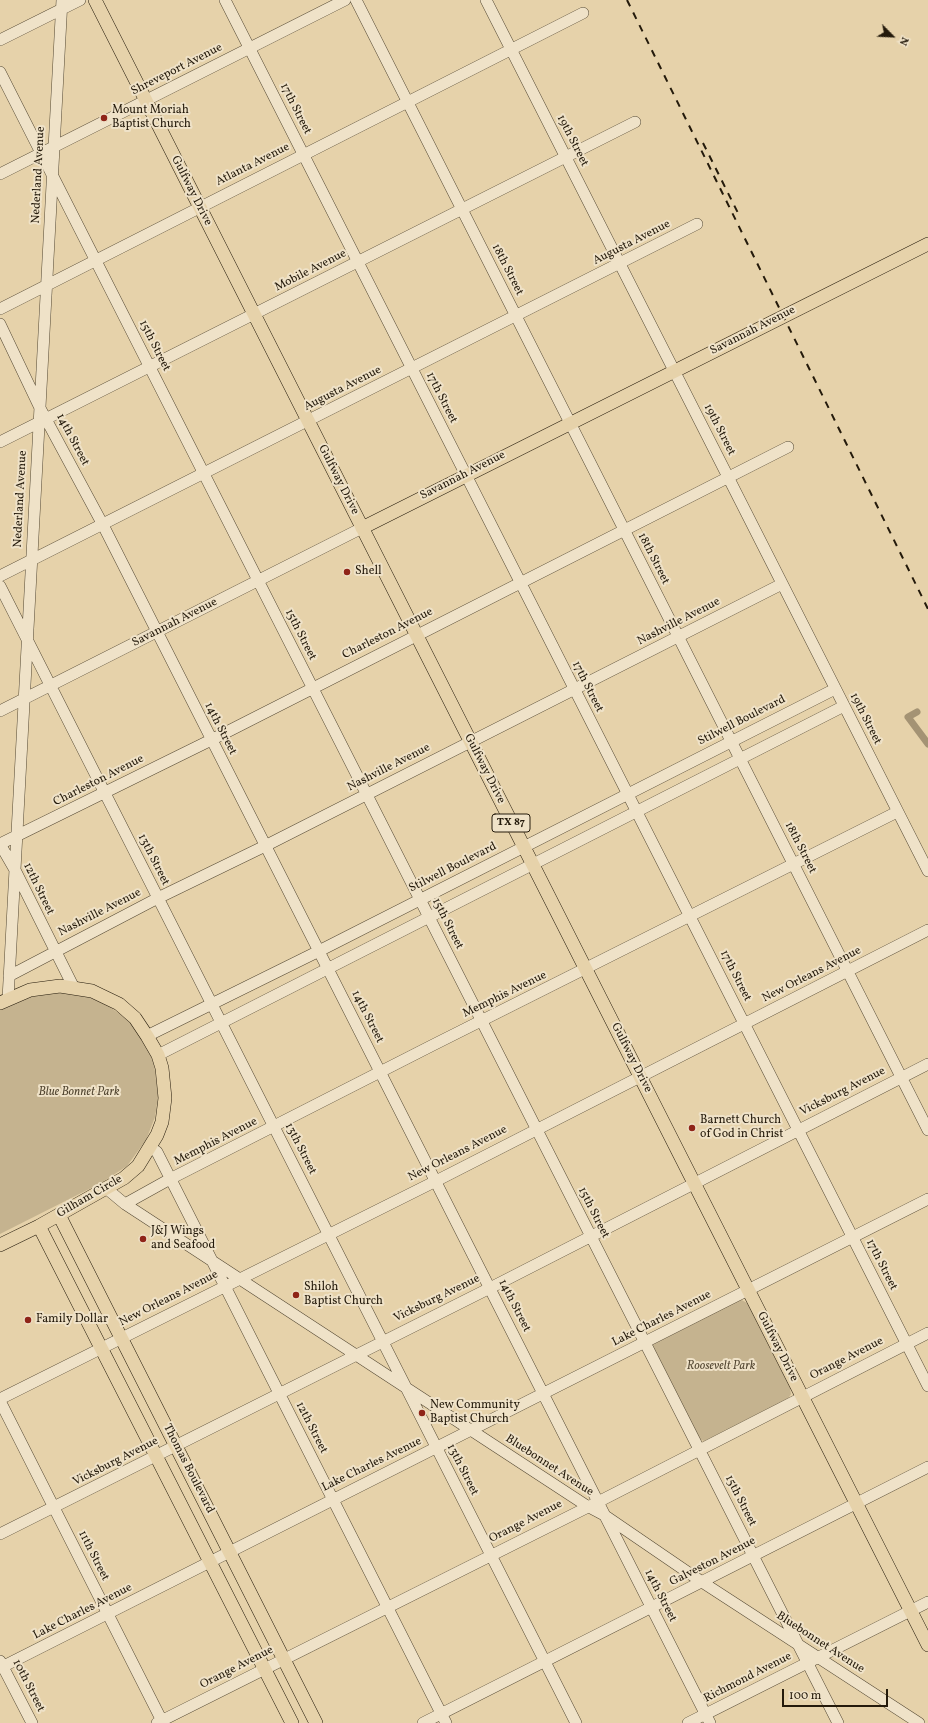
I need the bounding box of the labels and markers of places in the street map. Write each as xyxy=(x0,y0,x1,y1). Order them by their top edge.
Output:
place label: Mount Moriah Baptist Church xyxy=(112,104,191,132)
marker: Mount Moriah Baptist Church xyxy=(99,113,109,123)
place label: Shell xyxy=(355,565,382,579)
marker: Shell xyxy=(342,567,352,577)
place label: Barnett Church of God in Christ xyxy=(700,1114,783,1142)
marker: Barnett Church of God in Christ xyxy=(687,1123,697,1133)
place label: J&J Wings and Seafood xyxy=(151,1225,215,1253)
marker: J&J Wings and Seafood xyxy=(138,1234,148,1244)
place label: Shiloh Baptist Church xyxy=(304,1281,383,1309)
marker: Shiloh Baptist Church xyxy=(291,1290,301,1300)
place label: Family Dollar xyxy=(36,1313,108,1327)
marker: Family Dollar xyxy=(23,1315,33,1325)
place label: New Community Baptist Church xyxy=(430,1399,520,1427)
marker: New Community Baptist Church xyxy=(417,1408,427,1418)

